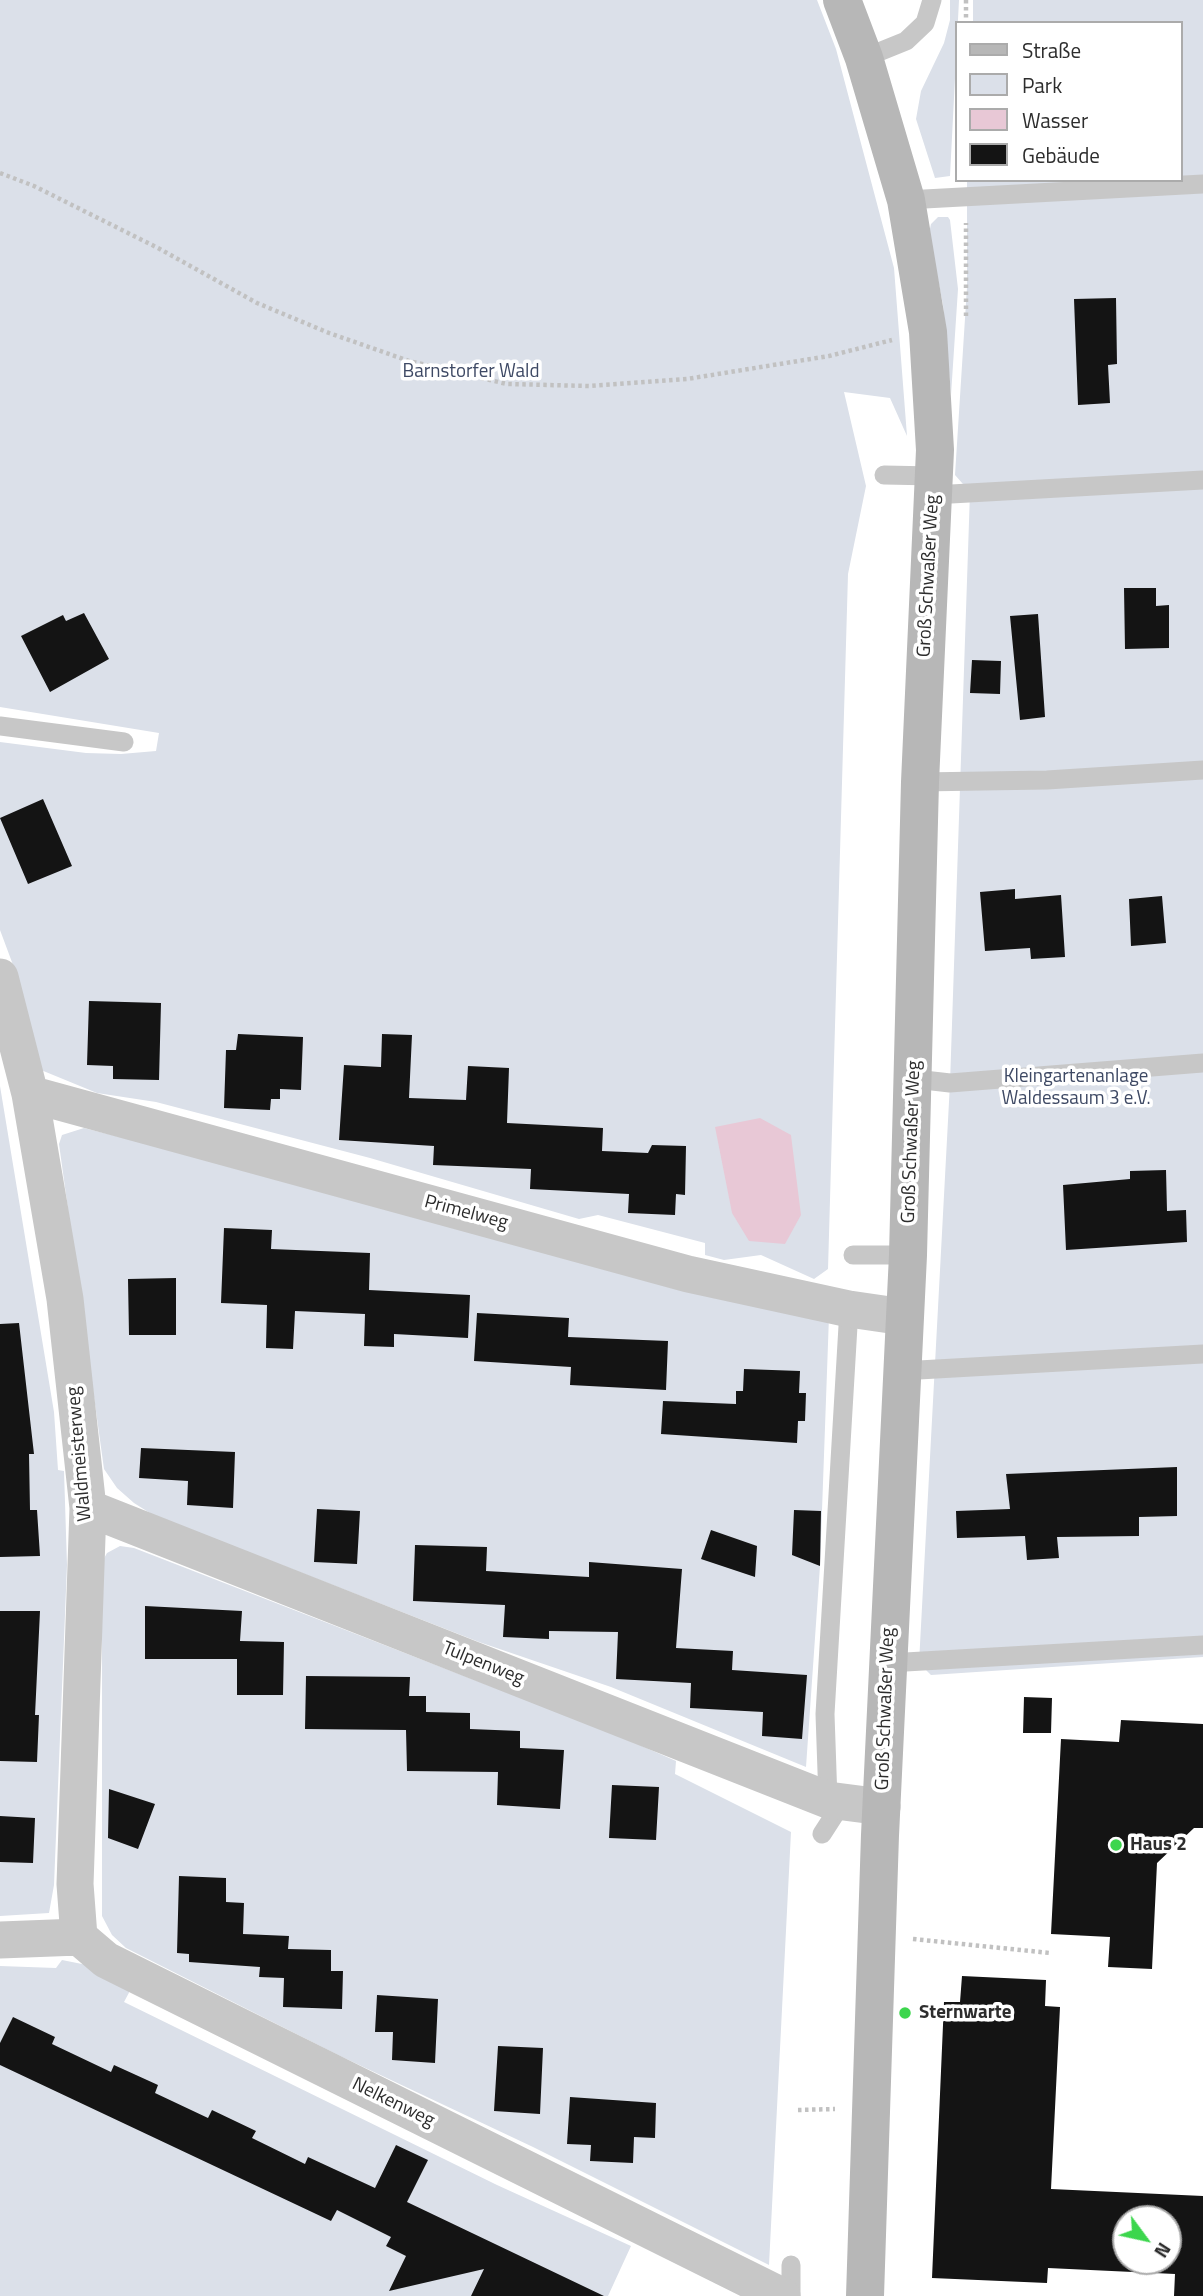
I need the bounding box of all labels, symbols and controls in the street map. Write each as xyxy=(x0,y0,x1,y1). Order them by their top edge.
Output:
legend xyxy=(954,21,1182,182)
text: Straße xyxy=(1022,34,1081,66)
text: Park xyxy=(1022,69,1062,101)
text: Wasser xyxy=(1022,104,1088,136)
text: Gebäude xyxy=(1022,139,1100,171)
park label: Barnstorfer Wald xyxy=(402,361,540,383)
street label: Groß Schwaßer Weg xyxy=(913,494,945,658)
street label: Groß Schwaßer Weg xyxy=(898,1060,926,1224)
park label: Kleingartenanlage Waldessaum 3 e.V. xyxy=(1001,1066,1151,1110)
street label: Primelweg xyxy=(422,1191,510,1235)
street label: Waldmeisterweg xyxy=(63,1385,97,1523)
street label: Groß Schwaßer Weg xyxy=(872,1627,900,1791)
street label: Tulpenweg xyxy=(439,1637,527,1691)
place label: Haus 2 xyxy=(1130,1834,1187,1856)
marker: Haus 2 xyxy=(1108,1837,1124,1853)
place label: Sternwarte xyxy=(919,2002,1011,2024)
marker: Sternwarte xyxy=(897,2005,913,2021)
street label: Nelkenweg xyxy=(348,2073,438,2133)
north arrow xyxy=(1112,2205,1182,2275)
text: N xyxy=(1148,2237,1179,2264)

